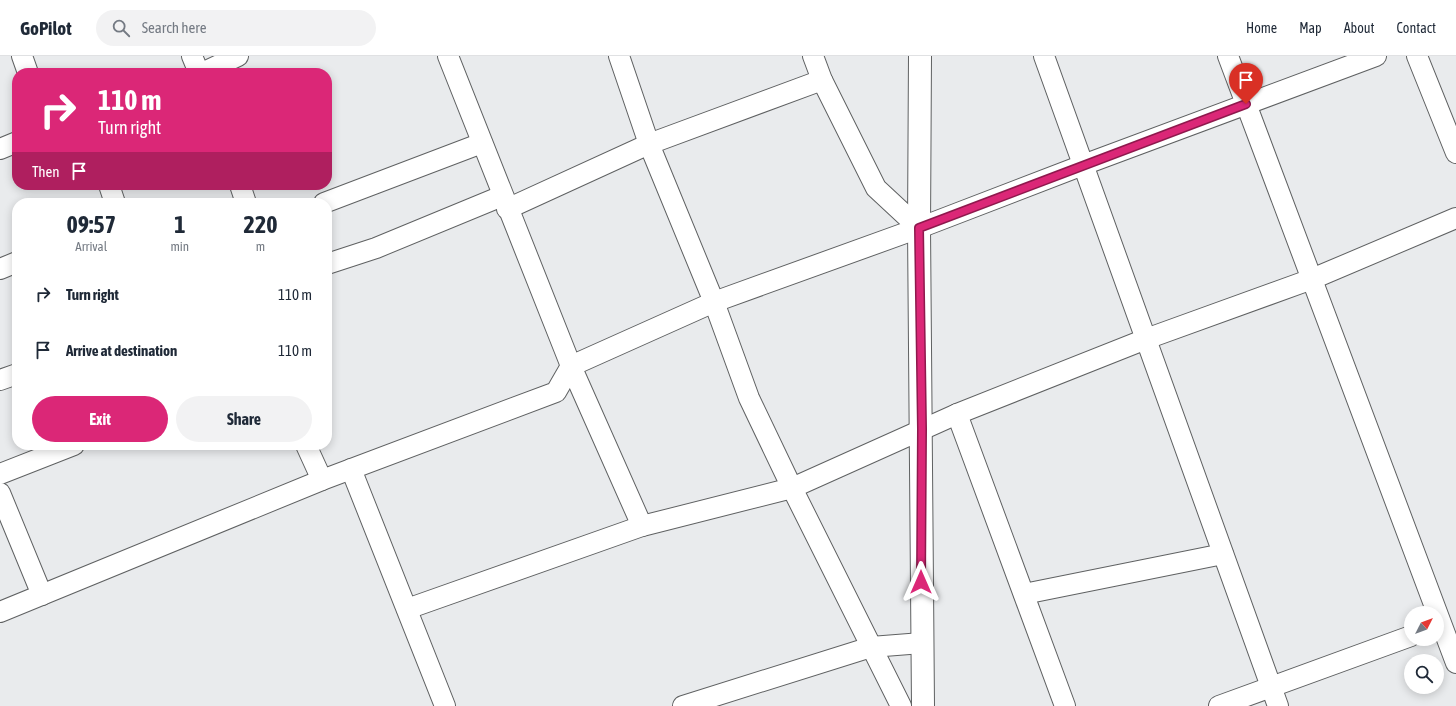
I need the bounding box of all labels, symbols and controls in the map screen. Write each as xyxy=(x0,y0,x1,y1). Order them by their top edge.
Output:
search box xyxy=(96,10,376,46)
text: GoPilot xyxy=(20,17,72,39)
icon: search xyxy=(110,17,132,39)
text: Search here xyxy=(142,19,206,36)
text: Home xyxy=(1246,20,1277,36)
text: Map xyxy=(1299,20,1322,36)
text: About xyxy=(1344,20,1375,36)
text: Contact xyxy=(1397,20,1436,36)
pin xyxy=(1229,63,1263,104)
icon: arrive xyxy=(1235,69,1257,91)
icon: right xyxy=(32,84,84,136)
text: 110 m xyxy=(98,84,161,116)
text: Turn right xyxy=(98,117,161,138)
icon: arrive xyxy=(68,160,90,182)
text: Then xyxy=(32,163,60,180)
text: 09:57 xyxy=(67,211,116,238)
text: 1 xyxy=(174,211,185,238)
text: 220 xyxy=(244,211,277,238)
text: Arrival xyxy=(75,239,107,254)
text: min xyxy=(170,239,189,254)
text: m xyxy=(256,239,265,254)
icon: right xyxy=(32,283,54,305)
text: Turn right xyxy=(66,286,119,303)
text: 110 m xyxy=(278,286,312,303)
icon: arrive xyxy=(32,339,54,361)
text: Arrive at destination xyxy=(66,342,177,359)
text: 110 m xyxy=(278,342,312,359)
button: Exit xyxy=(32,396,168,442)
button: Share xyxy=(176,396,312,442)
position arrow xyxy=(900,561,942,603)
north arrow xyxy=(1404,606,1444,646)
map controls xyxy=(1404,606,1444,694)
button: search xyxy=(1404,654,1444,694)

